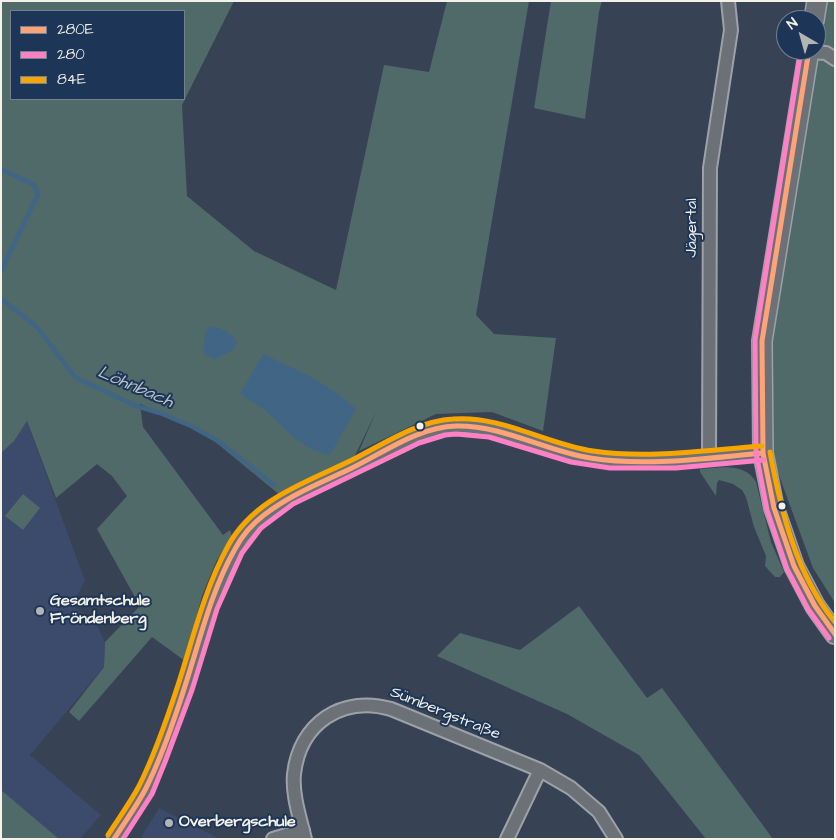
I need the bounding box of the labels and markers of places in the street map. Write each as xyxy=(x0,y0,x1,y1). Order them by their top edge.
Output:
unlabelled marker xyxy=(415,421,425,431)
unlabelled marker xyxy=(777,501,787,511)
place label: Gesamtschule Fröndenberg xyxy=(50,592,150,630)
marker: Gesamtschule Fröndenberg xyxy=(34,605,46,617)
place label: Overbergschule xyxy=(179,813,296,833)
marker: Overbergschule xyxy=(163,817,175,829)

